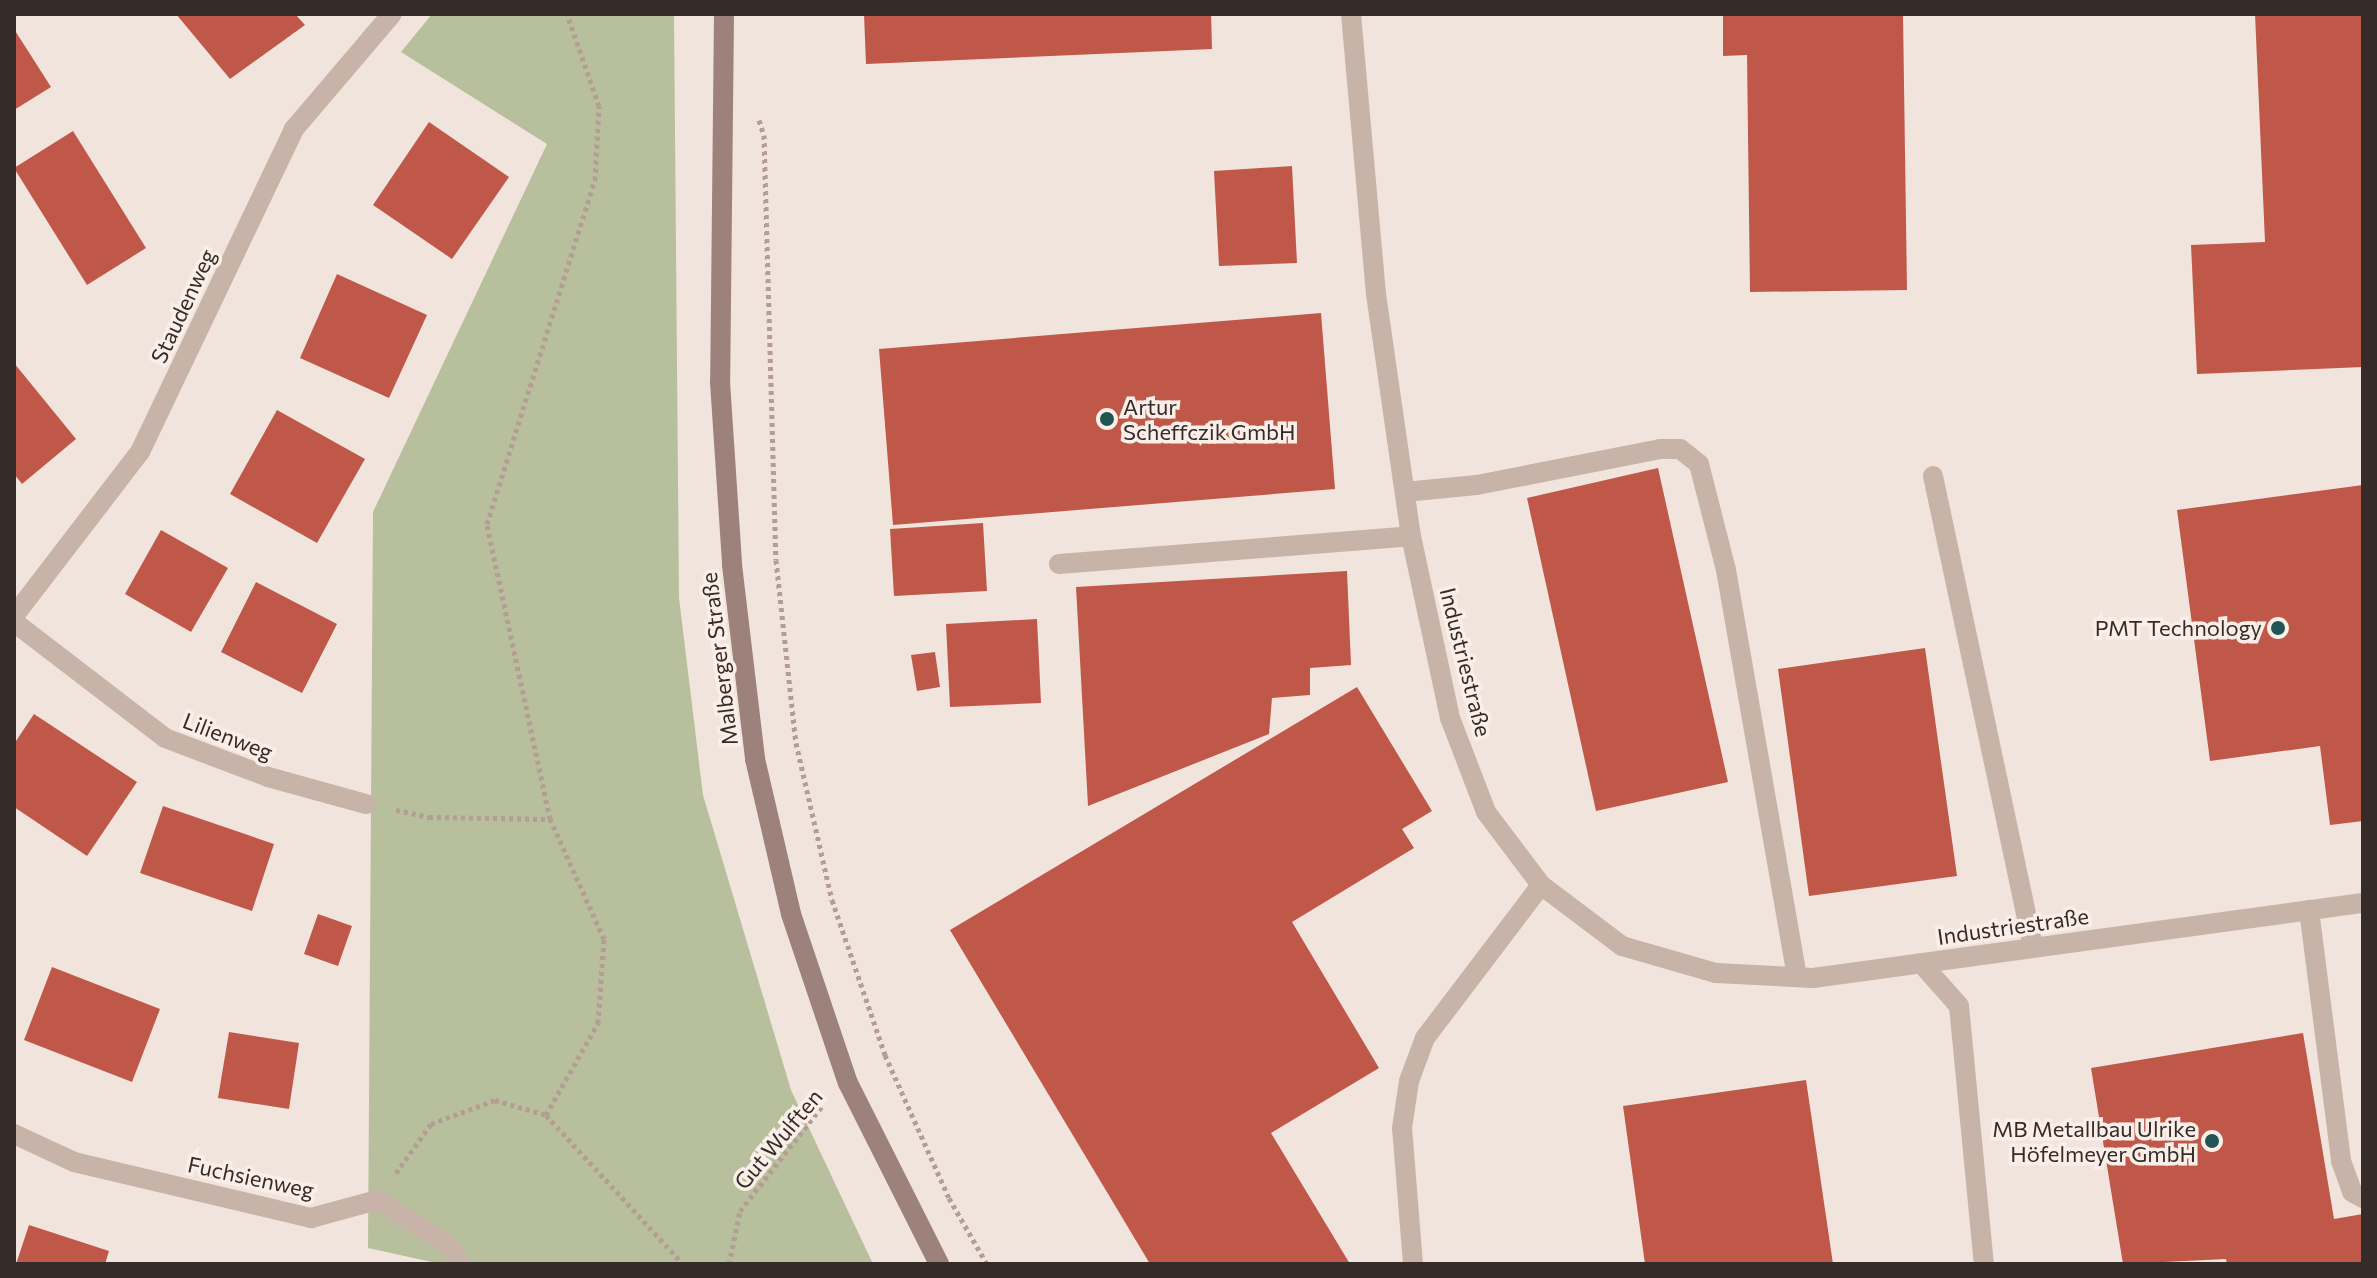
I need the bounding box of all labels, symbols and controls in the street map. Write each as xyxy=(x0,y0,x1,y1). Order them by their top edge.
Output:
street label: Staudenweg xyxy=(145,245,221,367)
place label: Artur Scheffczik GmbH xyxy=(1123,393,1296,444)
marker: Artur Scheffczik GmbH xyxy=(1098,410,1116,428)
street label: Malberger Straße xyxy=(695,571,743,747)
street label: Industriestraße xyxy=(1435,585,1497,739)
place label: PMT Technology xyxy=(2095,615,2262,641)
marker: PMT Technology xyxy=(2269,619,2287,637)
street label: Lilienweg xyxy=(179,707,277,765)
street label: Industriestraße xyxy=(1936,902,2090,950)
street label: Gut Wulften xyxy=(728,1084,828,1194)
place label: MB Metallbau Ulrike Höfelmeyer GmbH xyxy=(1992,1115,2196,1166)
marker: MB Metallbau Ulrike Höfelmeyer GmbH xyxy=(2203,1132,2221,1150)
street label: Fuchsienweg xyxy=(185,1151,317,1203)

